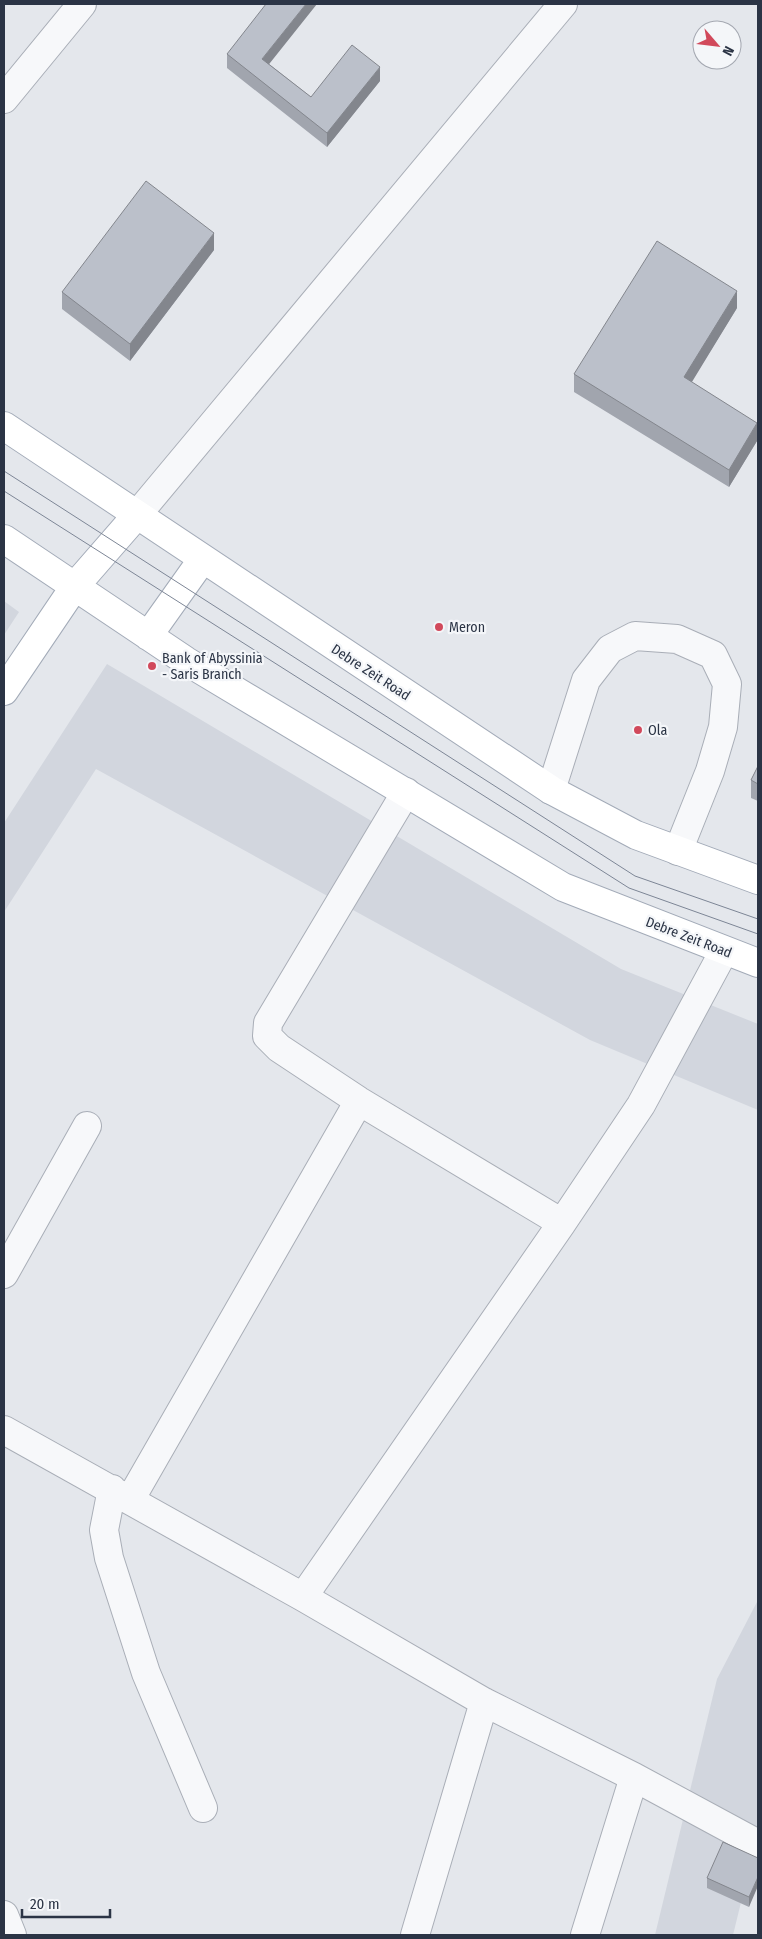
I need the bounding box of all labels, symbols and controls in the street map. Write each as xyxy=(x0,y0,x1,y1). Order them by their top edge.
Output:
north arrow xyxy=(692,20,742,70)
text: N xyxy=(719,43,738,59)
place label: Meron xyxy=(449,619,485,636)
marker: Meron xyxy=(433,621,445,633)
street label: Debre Zeit Road xyxy=(328,641,413,704)
place label: Bank of Abyssinia - Saris Branch xyxy=(162,650,263,683)
marker: Bank of Abyssinia - Saris Branch xyxy=(146,660,158,672)
place label: Ola xyxy=(648,722,667,739)
marker: Ola xyxy=(632,724,644,736)
street label: Debre Zeit Road xyxy=(643,913,734,962)
scale bar xyxy=(22,1886,110,1918)
text: 20 m xyxy=(30,1895,60,1913)

